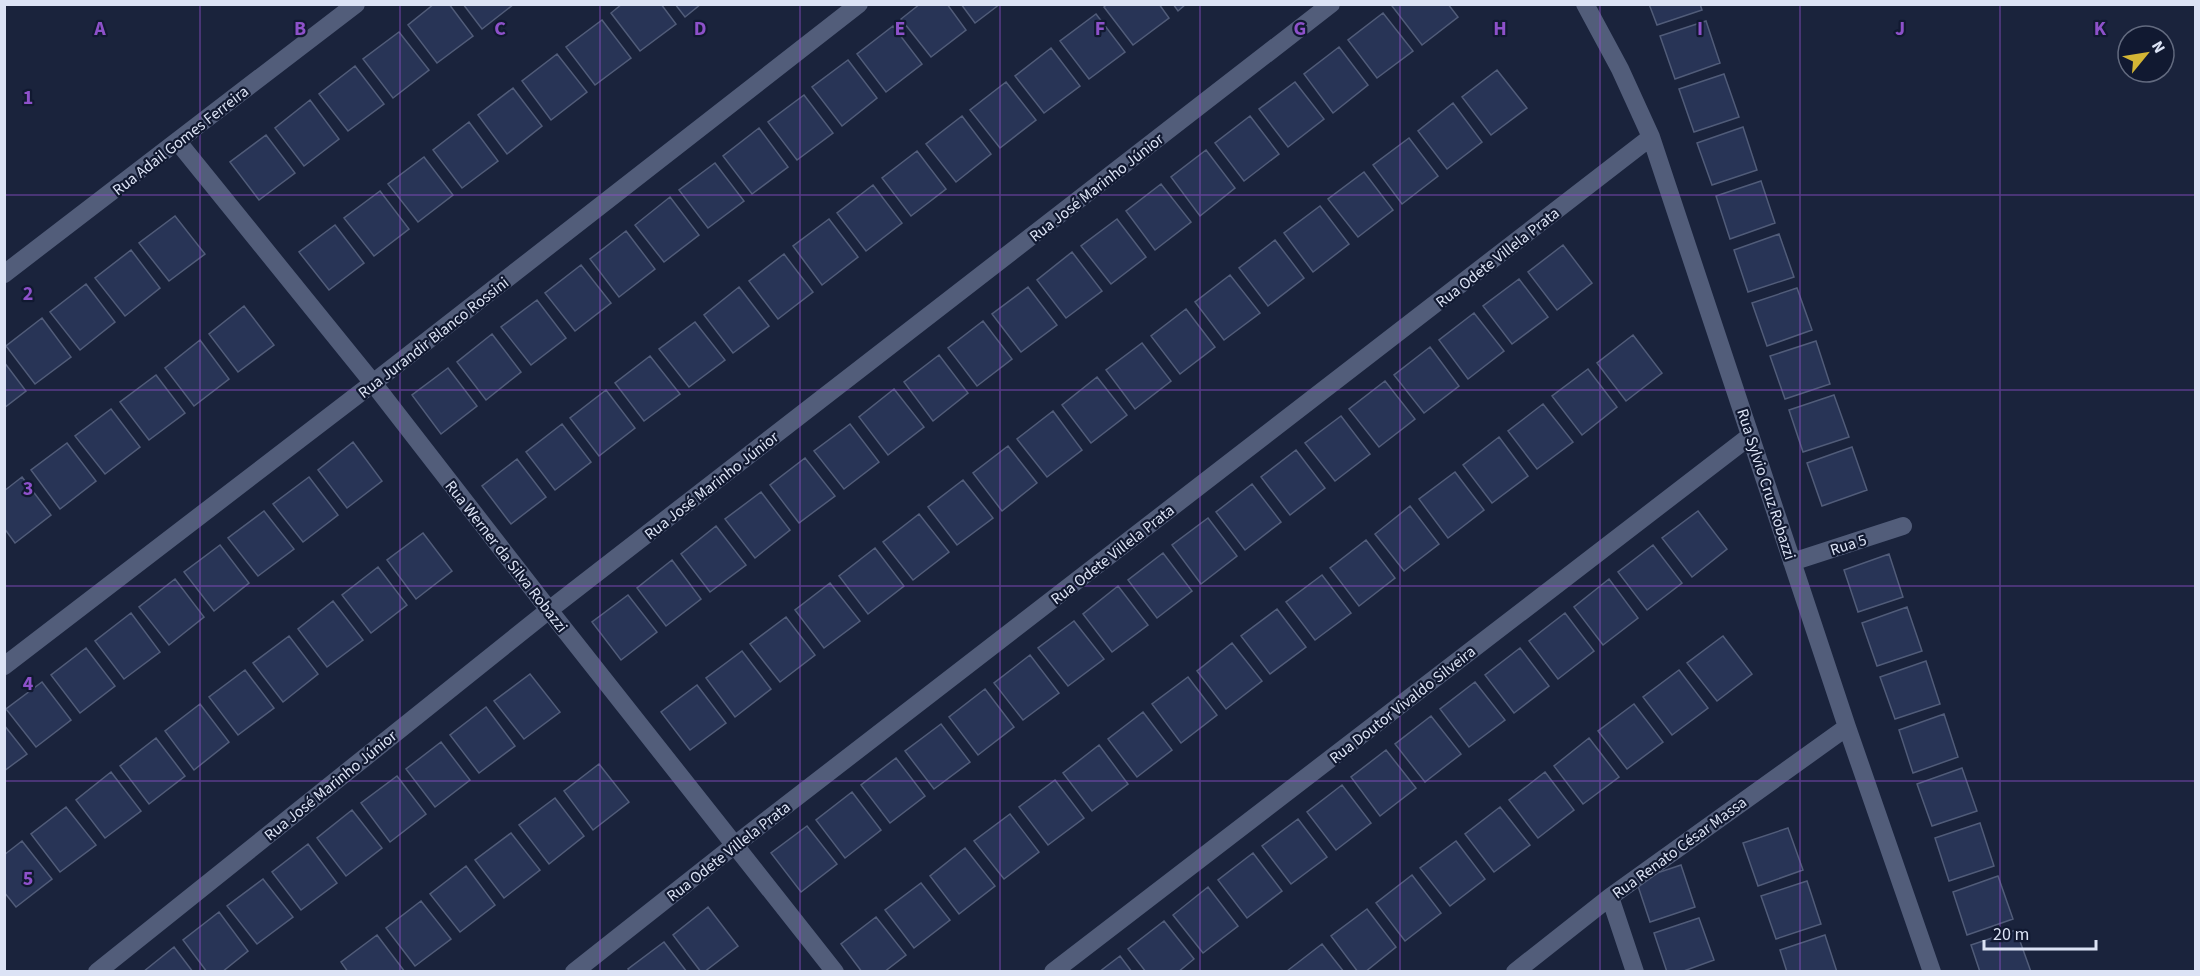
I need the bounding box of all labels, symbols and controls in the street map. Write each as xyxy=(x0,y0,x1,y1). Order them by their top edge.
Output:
text: A xyxy=(93,15,106,43)
text: B xyxy=(294,15,306,43)
text: C xyxy=(494,15,506,43)
text: D xyxy=(694,15,706,43)
text: E xyxy=(895,15,905,43)
text: F xyxy=(1095,15,1105,43)
text: G xyxy=(1294,15,1306,43)
text: H xyxy=(1493,15,1507,43)
text: I xyxy=(1697,15,1703,43)
text: J xyxy=(1895,15,1905,43)
text: K xyxy=(2094,15,2107,43)
north arrow xyxy=(2116,24,2176,84)
text: N xyxy=(2146,37,2170,57)
street label: Rua Adail Gomes Ferreira xyxy=(108,81,253,201)
text: 1 xyxy=(23,84,33,112)
street label: Rua José Marinho Júnior xyxy=(1025,128,1169,247)
street label: Rua Odete Villela Prata xyxy=(1431,202,1564,313)
street label: Rua Jurandir Blanco Rossini xyxy=(354,272,514,404)
text: 2 xyxy=(23,280,33,308)
street label: Rua Sylvio Cruz Robazzi xyxy=(1731,406,1801,563)
street label: Rua José Marinho Júnior xyxy=(640,426,784,545)
text: 3 xyxy=(23,475,33,503)
street label: Rua Werner da Silva Robazzi xyxy=(440,476,573,637)
street label: Rua Odete Villela Prata xyxy=(1046,499,1179,610)
street label: Rua 5 xyxy=(1827,529,1869,561)
street label: Rua Doutor Vivaldo Silveira xyxy=(1325,641,1480,769)
text: 4 xyxy=(23,670,34,698)
street label: Rua José Marinho Júnior xyxy=(260,725,402,846)
street label: Rua Renato César Massa xyxy=(1608,791,1751,904)
street label: Rua Odete Villela Prata xyxy=(662,796,795,907)
text: 5 xyxy=(23,865,33,893)
scale bar xyxy=(1984,913,2096,951)
text: 20 m xyxy=(1993,922,2029,947)

